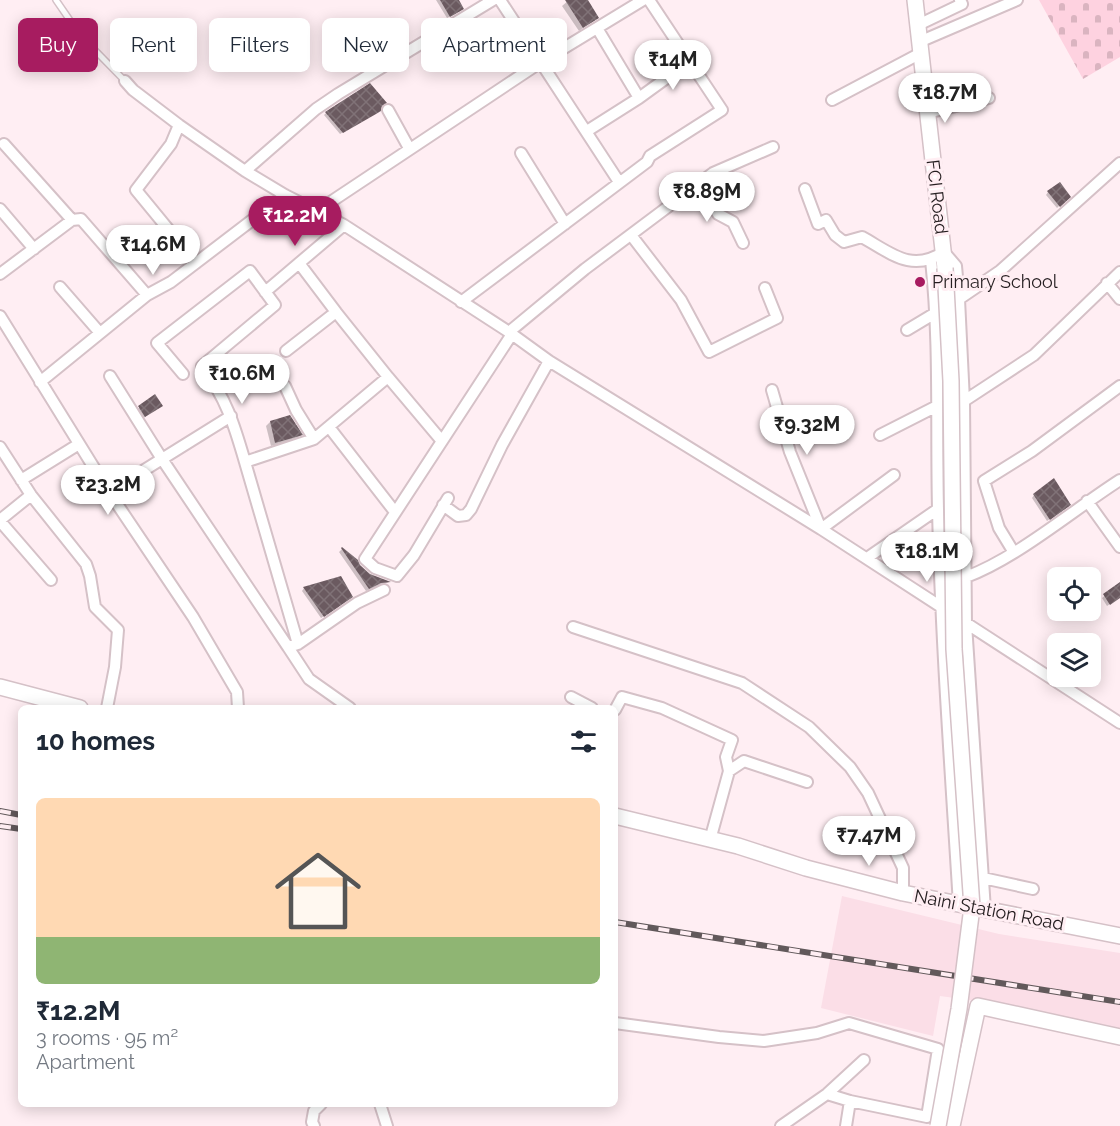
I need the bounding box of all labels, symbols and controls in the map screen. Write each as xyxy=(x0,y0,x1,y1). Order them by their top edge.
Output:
chip: Buy xyxy=(18,18,98,72)
chip: Rent xyxy=(110,18,197,72)
chip: Filters xyxy=(209,18,310,72)
chip: New xyxy=(322,18,409,72)
chip: Apartment xyxy=(421,18,567,72)
pin: ₹14M xyxy=(637,40,709,91)
text: ₹14M xyxy=(648,47,698,71)
pin: ₹18.7M xyxy=(896,73,994,124)
text: ₹18.7M xyxy=(912,80,978,104)
street label: FCI Road xyxy=(923,158,952,235)
pin: ₹8.89M xyxy=(658,172,756,223)
text: ₹8.89M xyxy=(673,179,741,203)
pin: ₹12.2M xyxy=(246,196,344,247)
text: ₹12.2M xyxy=(263,203,327,227)
pin: ₹14.6M xyxy=(104,225,202,276)
text: ₹14.6M xyxy=(120,232,186,256)
place label: Primary School xyxy=(932,271,1058,292)
marker: Primary School xyxy=(913,275,927,289)
pin: ₹10.6M xyxy=(193,354,291,405)
text: ₹10.6M xyxy=(209,361,275,385)
pin: ₹9.32M xyxy=(758,405,856,456)
text: ₹9.32M xyxy=(774,412,840,436)
pin: ₹23.2M xyxy=(59,465,157,516)
text: ₹23.2M xyxy=(75,472,141,496)
pin: ₹18.1M xyxy=(878,532,976,583)
text: ₹18.1M xyxy=(895,539,959,563)
map controls xyxy=(1047,567,1101,687)
button: locate xyxy=(1047,567,1101,621)
button: layers xyxy=(1047,633,1101,687)
icon: filters xyxy=(567,725,600,758)
text: 10 homes xyxy=(36,726,155,756)
pin: ₹7.47M xyxy=(820,816,918,867)
text: ₹7.47M xyxy=(836,823,902,847)
icon: home xyxy=(264,837,372,945)
street label: Naini Station Road xyxy=(912,885,1066,934)
text: ₹12.2M xyxy=(36,996,120,1026)
text: 3 rooms · 95 m² xyxy=(36,1026,178,1050)
text: Apartment xyxy=(36,1050,135,1074)

